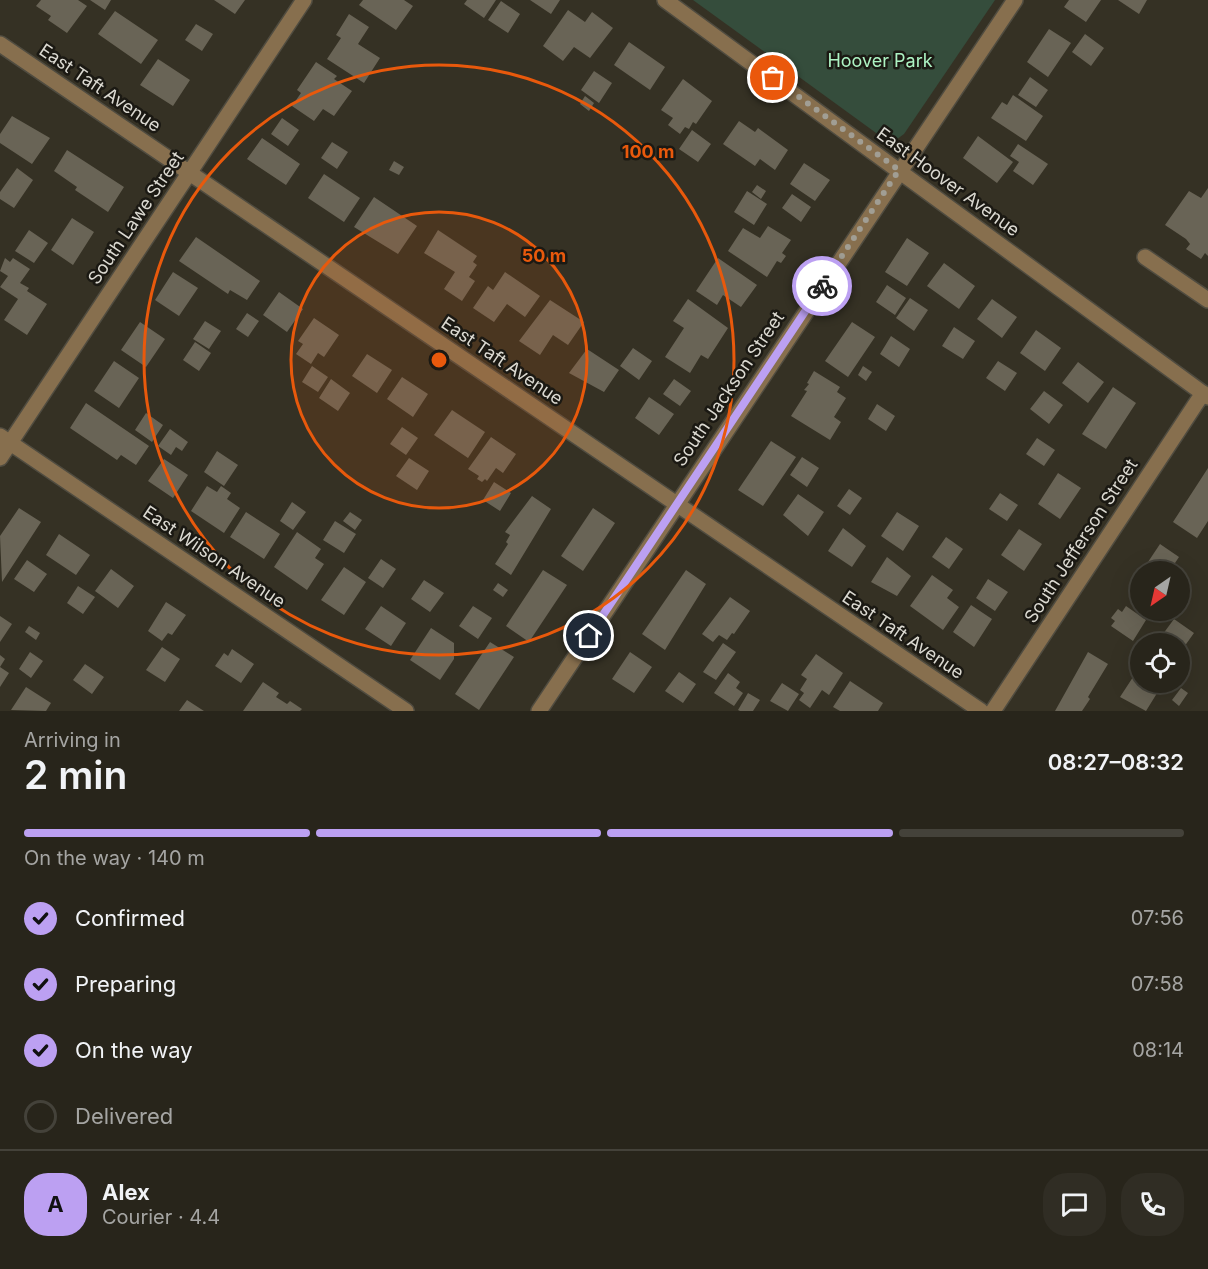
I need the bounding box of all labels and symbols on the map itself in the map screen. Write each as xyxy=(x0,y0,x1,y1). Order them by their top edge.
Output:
street label: East Taft Avenue xyxy=(36,39,165,136)
park label: Hoover Park xyxy=(827,50,933,71)
pin xyxy=(747,52,798,103)
street label: East Hoover Avenue xyxy=(873,123,1024,240)
text: 100 m xyxy=(622,141,674,162)
street label: South Lawe Street xyxy=(83,147,188,288)
text: 50 m xyxy=(522,245,566,266)
courier xyxy=(792,256,852,316)
street label: South Jackson Street xyxy=(669,307,788,470)
street label: East Taft Avenue xyxy=(438,312,567,409)
centre of rings xyxy=(429,350,449,370)
street label: South Jefferson Street xyxy=(1020,455,1142,627)
street label: East Wilson Avenue xyxy=(139,501,289,612)
north arrow xyxy=(1130,561,1190,621)
street label: East Taft Avenue xyxy=(839,586,968,683)
pin xyxy=(563,610,614,661)

